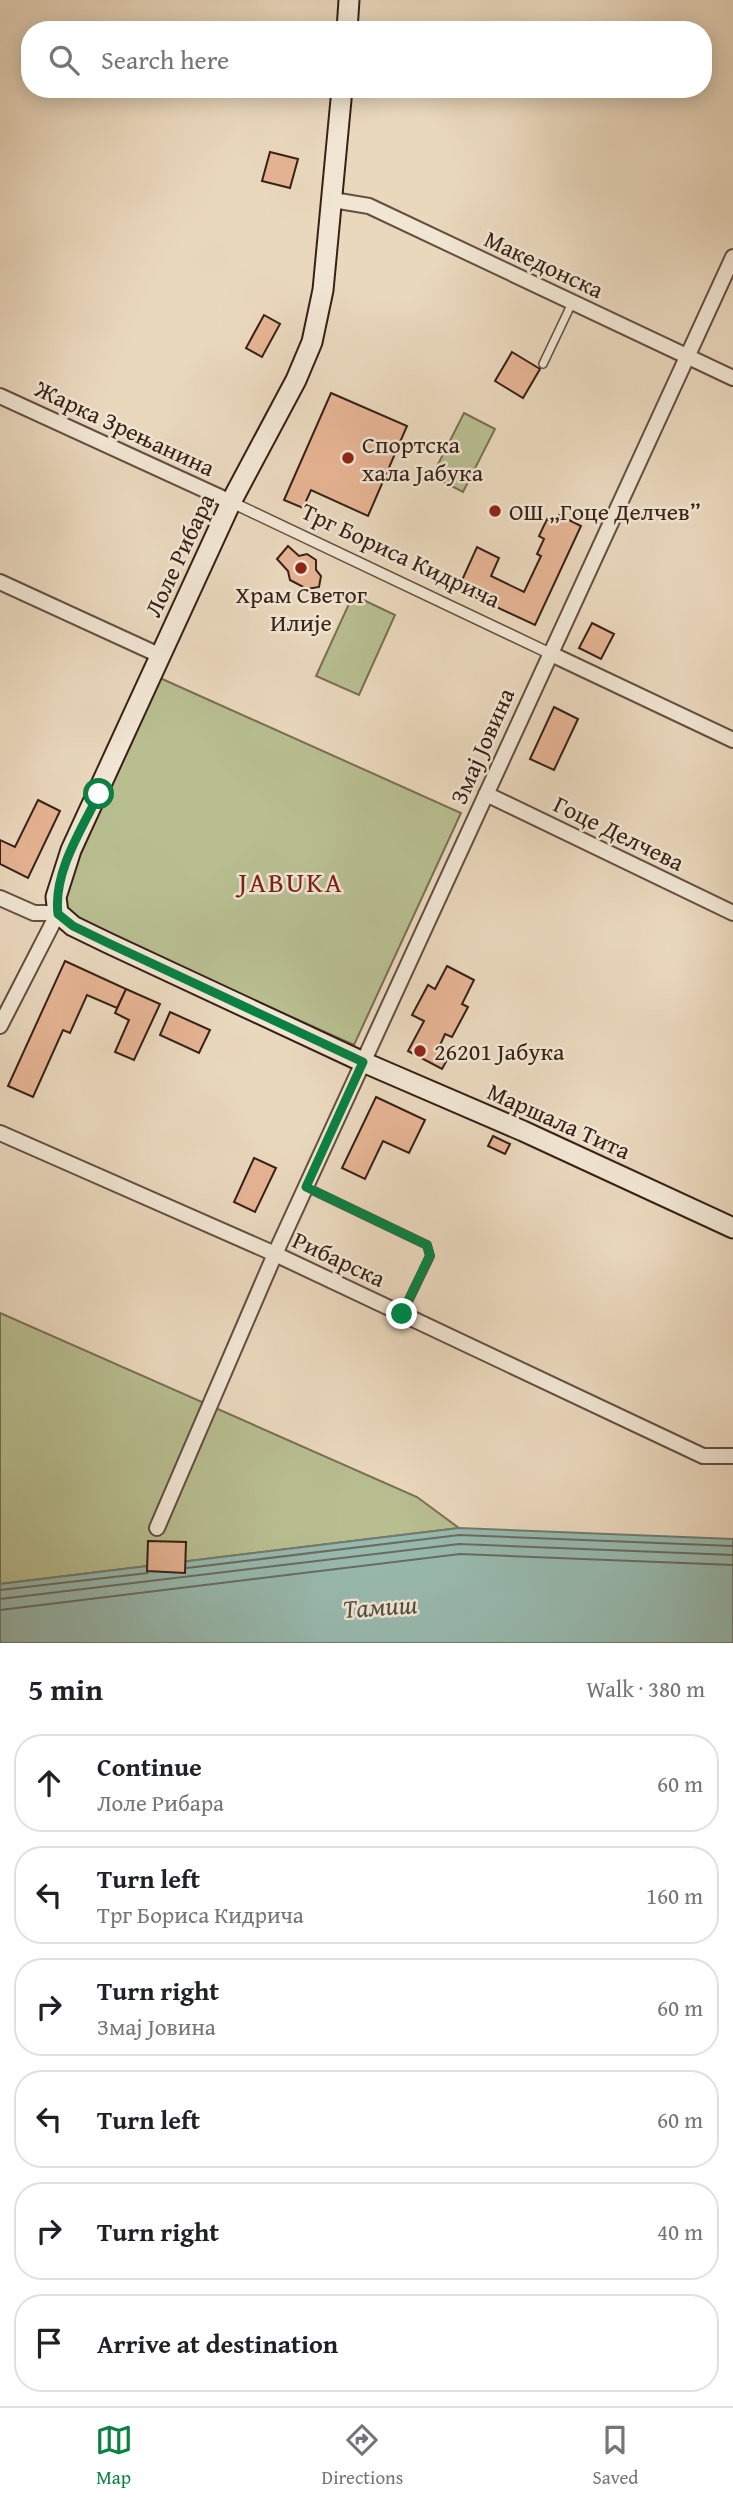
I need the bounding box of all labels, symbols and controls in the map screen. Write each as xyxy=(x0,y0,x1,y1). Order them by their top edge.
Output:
search box xyxy=(21,21,712,98)
text: Search here xyxy=(101,40,229,79)
icon: search xyxy=(45,41,83,79)
street label: Македонска xyxy=(479,221,610,307)
street label: Жарка Зрењанина xyxy=(28,371,221,485)
place label: Спортска хала Јабука xyxy=(362,427,484,490)
marker: Спортска хала Јабука xyxy=(340,450,356,466)
street label: Лоле Рибара xyxy=(135,487,223,622)
street label: Трг Бориса Кидрича xyxy=(296,494,507,617)
place label: ОШ „Гоце Делчев” xyxy=(509,494,701,529)
marker: ОШ „Гоце Делчев” xyxy=(487,503,503,519)
marker: Храм Светог Илије xyxy=(293,560,309,576)
place label: Храм Светог Илије xyxy=(235,577,367,640)
street label: Змај Јовина xyxy=(441,682,523,810)
route start xyxy=(83,778,114,809)
street label: Гоце Делчева xyxy=(548,786,691,880)
district label: JABUKA xyxy=(235,861,344,902)
place label: 26201 Јабука xyxy=(434,1034,565,1069)
marker: 26201 Јабука xyxy=(412,1043,428,1059)
street label: Маршала Тита xyxy=(482,1074,637,1168)
street label: Рибарска xyxy=(287,1222,392,1296)
route end xyxy=(386,1298,417,1329)
water label: Тамиш xyxy=(341,1584,419,1628)
text: 5 min xyxy=(28,1667,103,1711)
text: Walk · 380 m xyxy=(586,1672,705,1705)
text: Continue xyxy=(97,1747,202,1786)
icon: ahead xyxy=(30,1764,68,1802)
text: 60 m xyxy=(657,1767,703,1800)
text: Лоле Рибара xyxy=(97,1786,224,1819)
text: Turn left xyxy=(97,1859,200,1898)
icon: left xyxy=(30,1876,68,1914)
text: 160 m xyxy=(646,1879,703,1912)
text: Трг Бориса Кидрича xyxy=(97,1898,304,1931)
text: Turn right xyxy=(97,1971,219,2010)
icon: right xyxy=(30,1988,68,2026)
text: 60 m xyxy=(657,1991,703,2024)
text: Змај Јовина xyxy=(97,2010,216,2043)
icon: left xyxy=(30,2100,68,2138)
text: Turn left xyxy=(97,2100,200,2139)
text: 60 m xyxy=(657,2103,703,2136)
icon: right xyxy=(30,2212,68,2250)
text: Turn right xyxy=(97,2212,219,2251)
text: 40 m xyxy=(657,2215,703,2248)
icon: arrive xyxy=(30,2324,68,2362)
text: Arrive at destination xyxy=(97,2324,338,2363)
tab: Map xyxy=(95,2421,133,2491)
tab: Directions xyxy=(322,2421,403,2491)
tab: Saved xyxy=(592,2421,638,2491)

